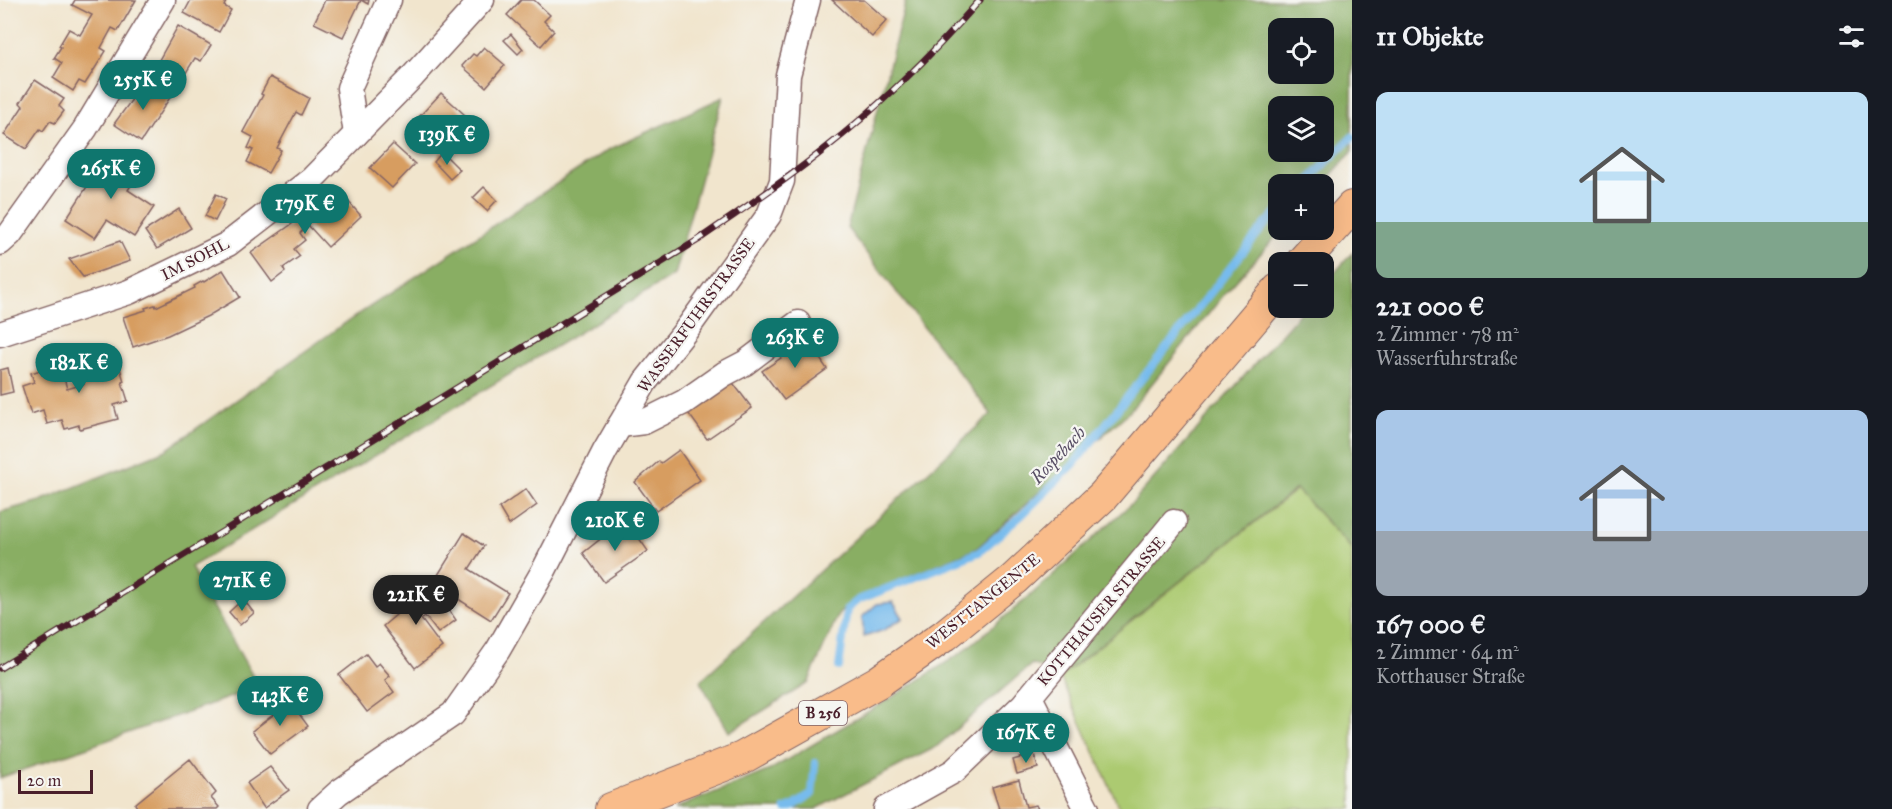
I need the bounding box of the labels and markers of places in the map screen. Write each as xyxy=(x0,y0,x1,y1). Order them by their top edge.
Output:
pin: 255K € xyxy=(94,60,192,111)
pin: 139K € xyxy=(398,115,496,166)
pin: 265K € xyxy=(62,149,160,200)
pin: 179K € xyxy=(256,184,354,235)
pin: 263K € xyxy=(746,318,844,369)
pin: 182K € xyxy=(30,343,128,394)
pin: 210K € xyxy=(566,501,664,552)
pin: 271K € xyxy=(193,561,291,612)
pin: 221K € xyxy=(367,575,465,626)
pin: 143K € xyxy=(231,676,329,727)
pin: 167K € xyxy=(977,713,1075,764)

